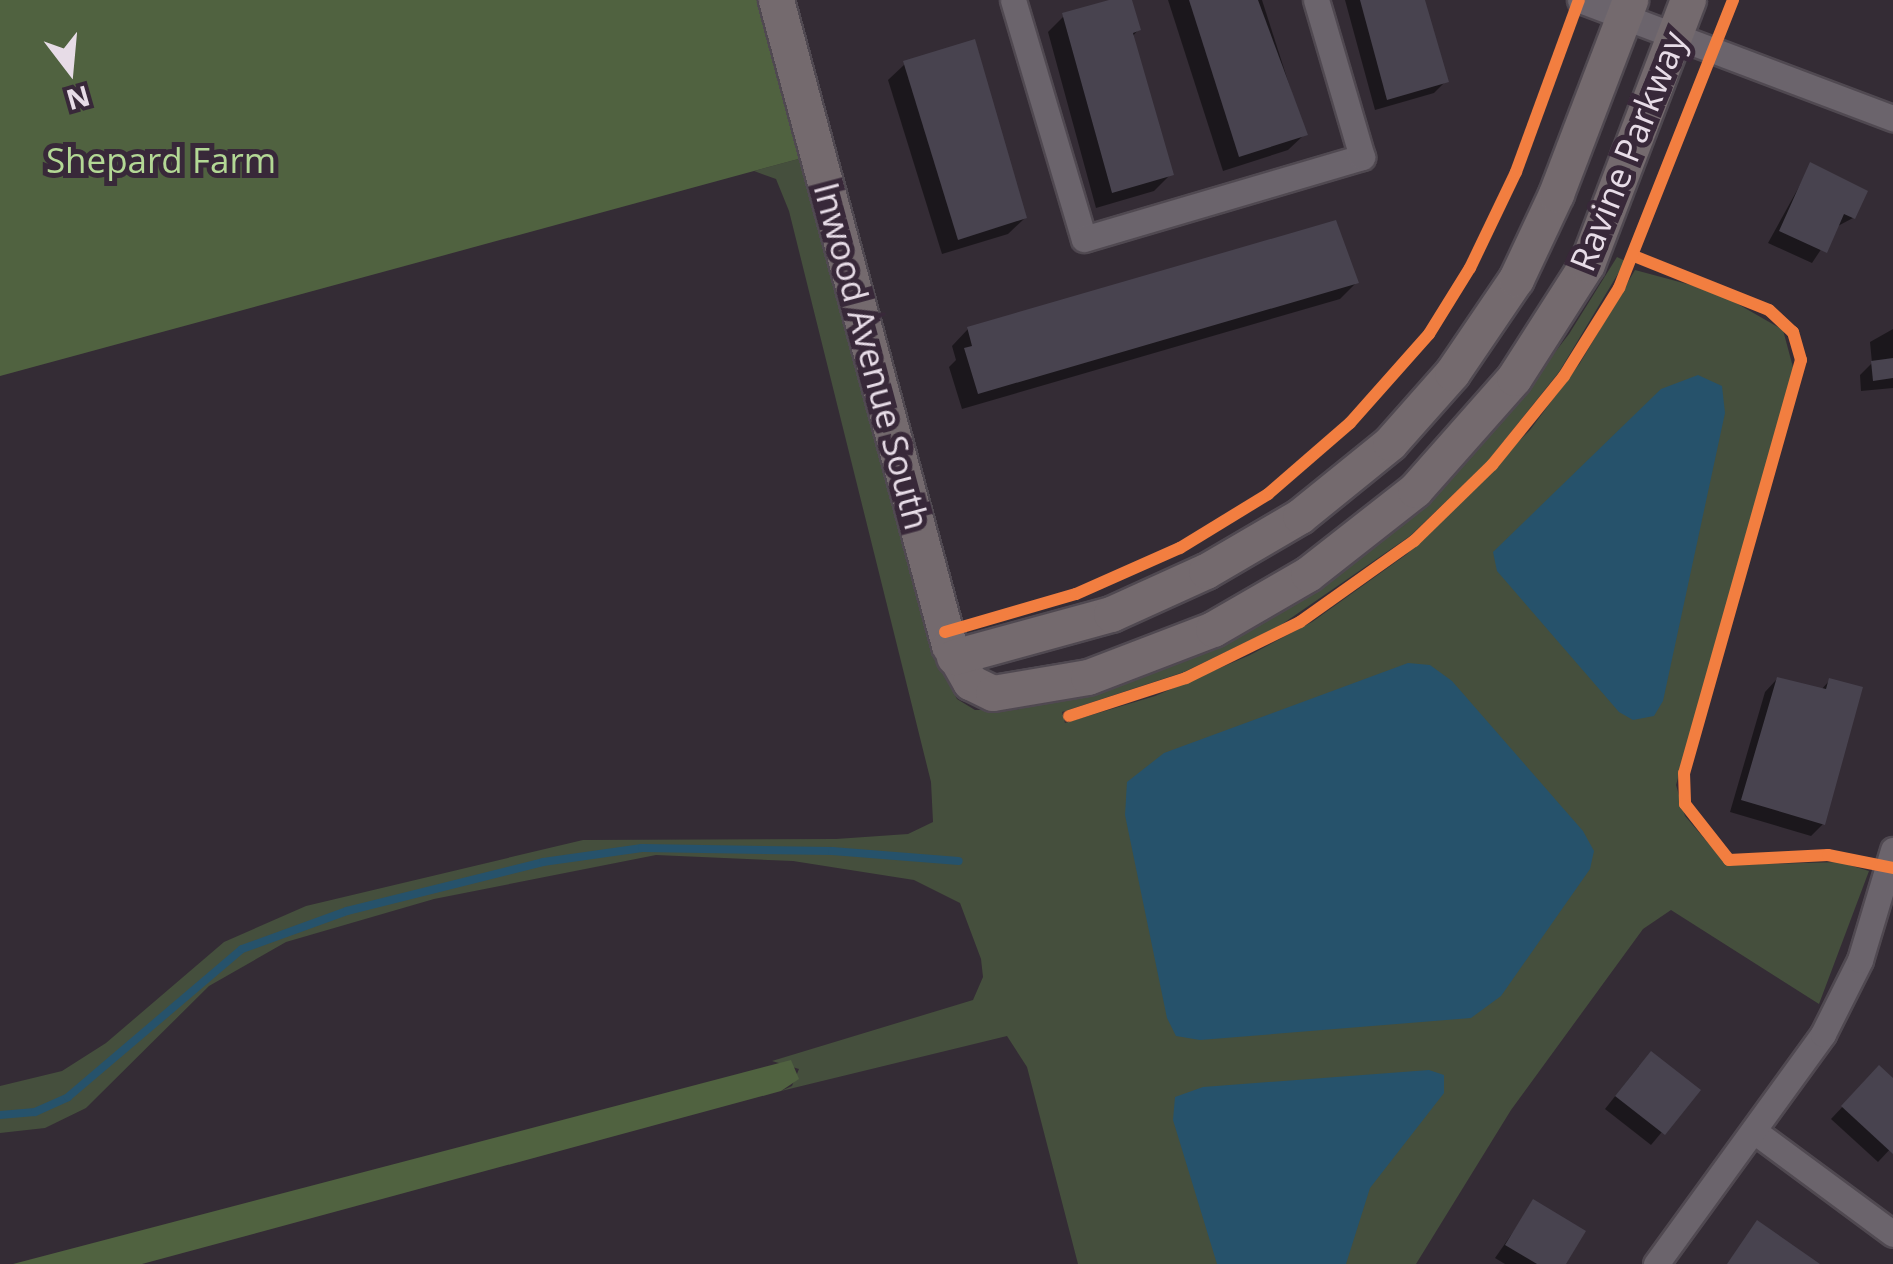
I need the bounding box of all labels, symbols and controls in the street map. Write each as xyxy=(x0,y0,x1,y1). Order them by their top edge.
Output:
north arrow xyxy=(20,20,120,120)
street label: Ravine Parkway xyxy=(1561,25,1695,277)
text: N xyxy=(62,77,94,120)
park label: Shepard Farm xyxy=(46,139,276,181)
street label: Inwood Avenue South xyxy=(805,178,939,534)

